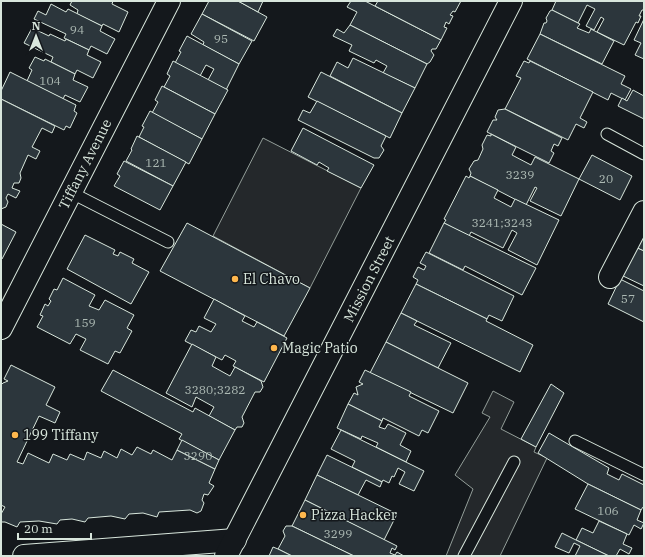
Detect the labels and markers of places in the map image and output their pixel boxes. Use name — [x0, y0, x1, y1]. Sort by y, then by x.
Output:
place label: El Chavo — [243, 270, 300, 288]
marker: El Chavo — [230, 274, 240, 284]
place label: Magic Patio — [282, 339, 358, 357]
marker: Magic Patio — [269, 343, 279, 353]
place label: 199 Tiffany — [23, 426, 99, 444]
marker: 199 Tiffany — [10, 430, 20, 440]
place label: Pizza Hacker — [311, 506, 398, 524]
marker: Pizza Hacker — [298, 510, 308, 520]

